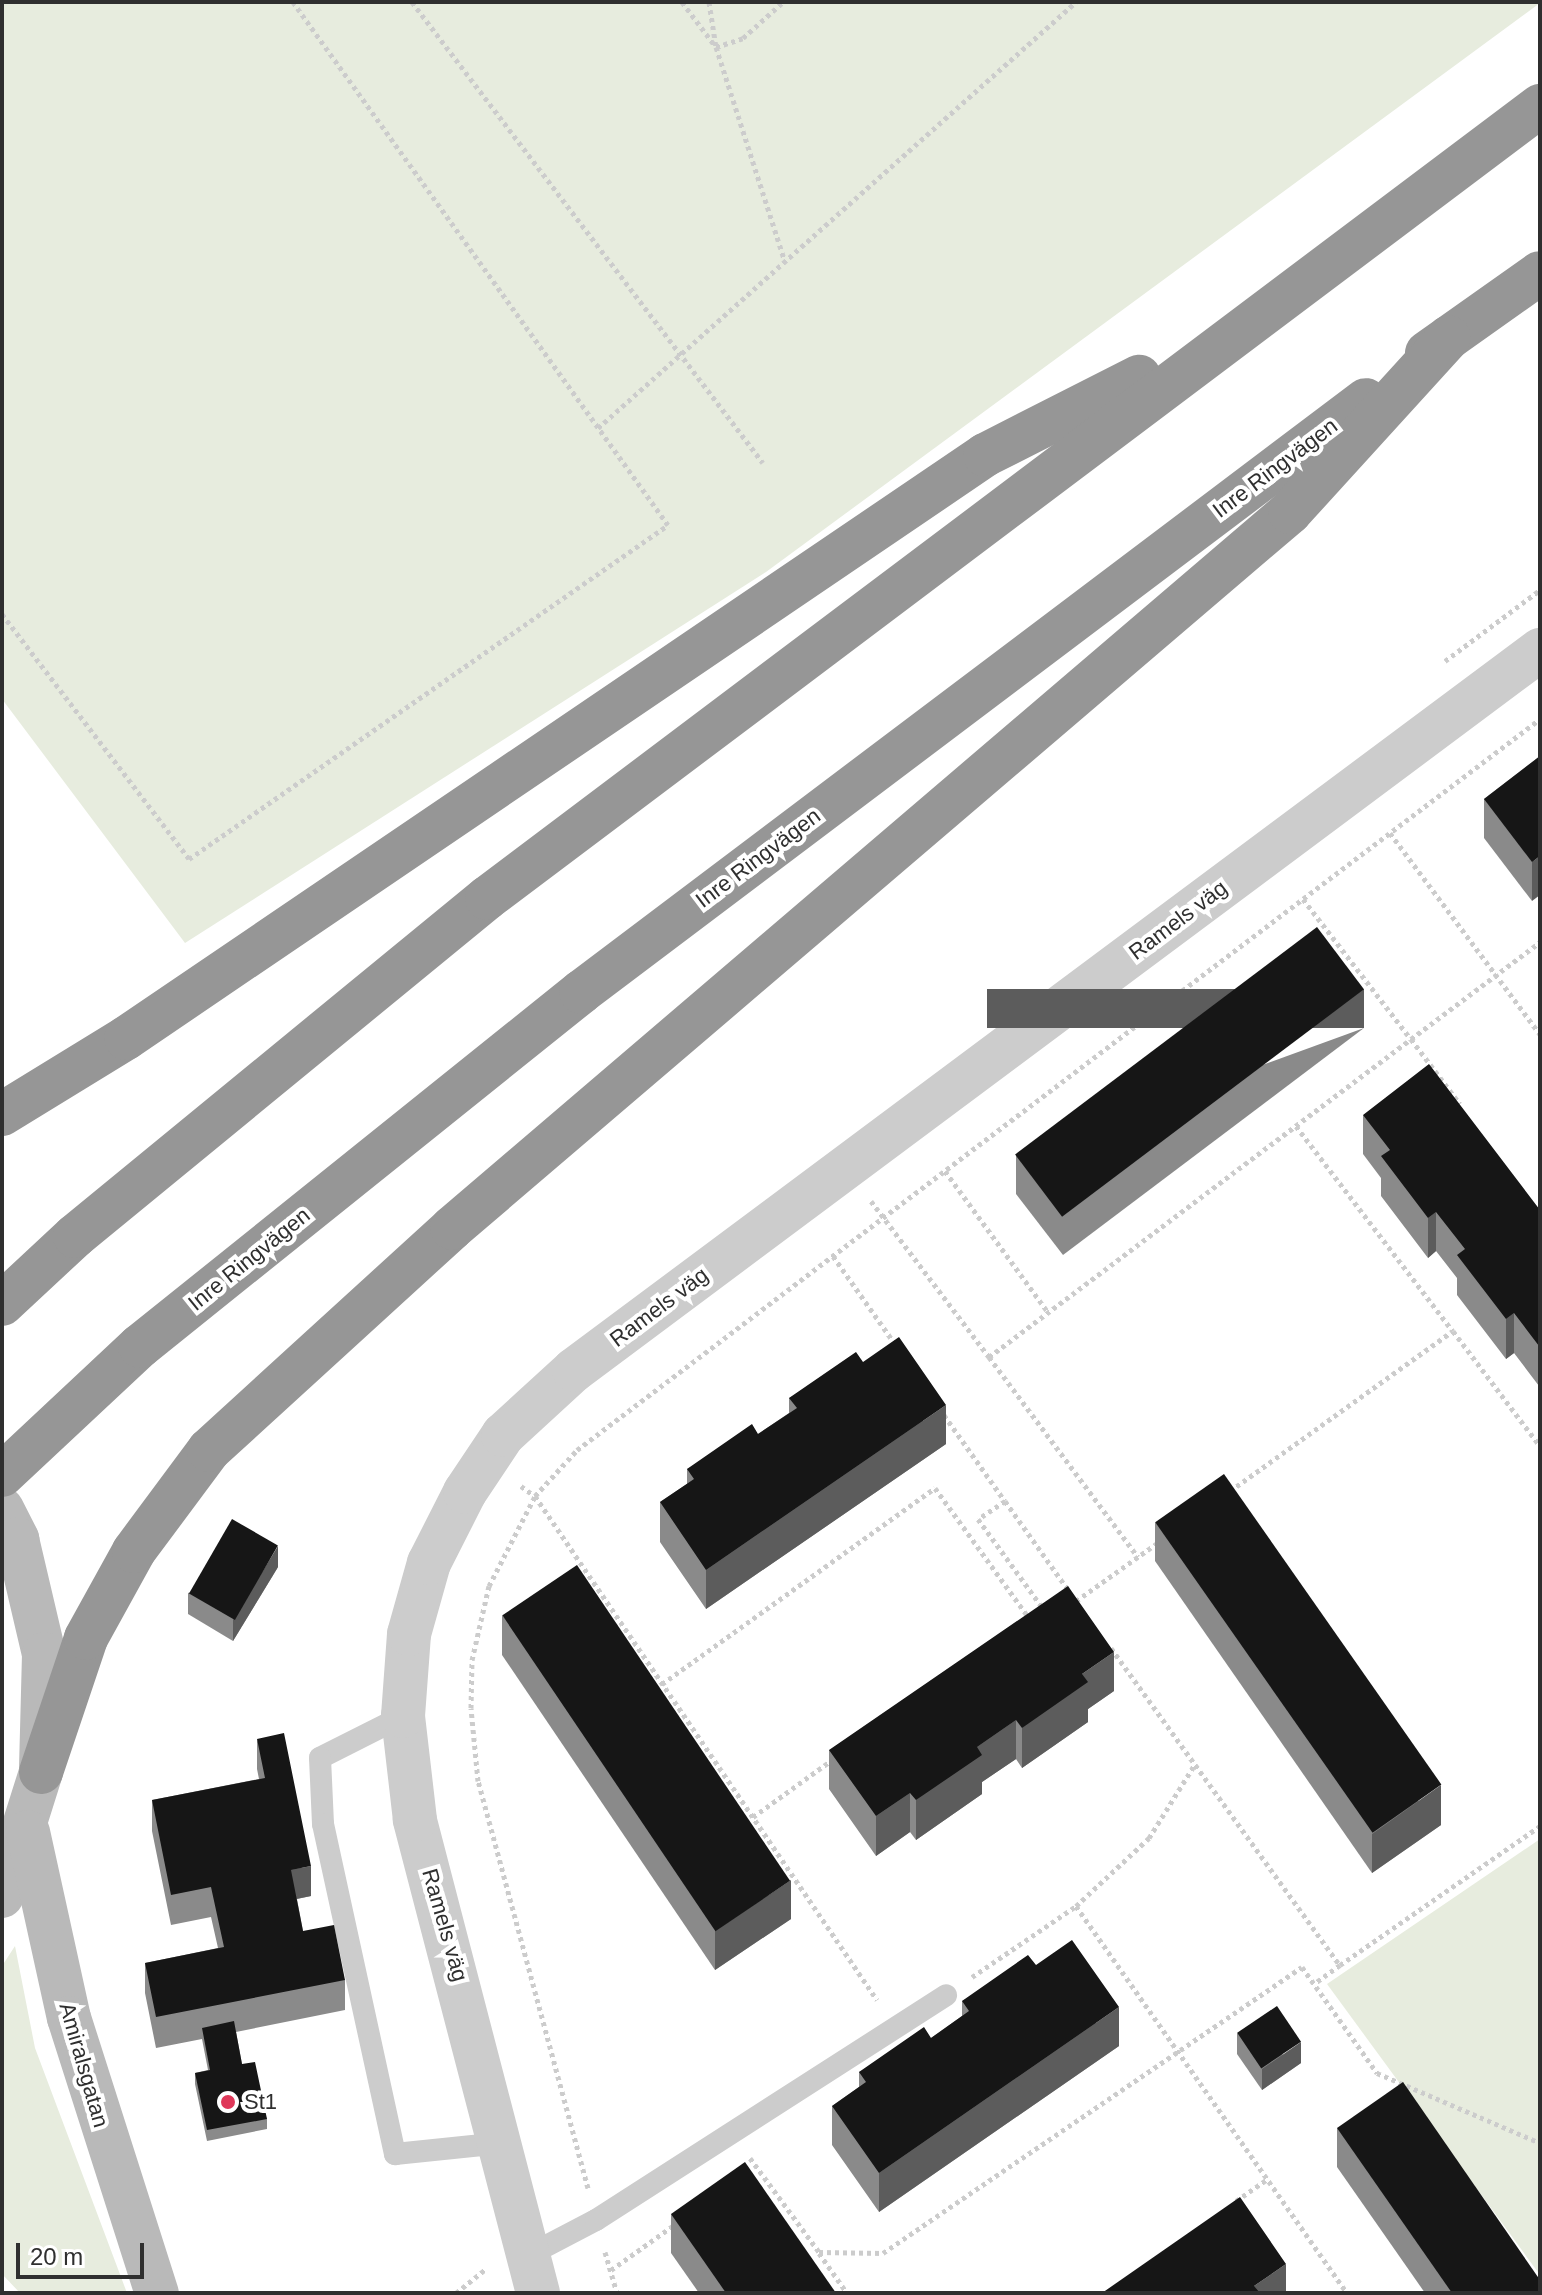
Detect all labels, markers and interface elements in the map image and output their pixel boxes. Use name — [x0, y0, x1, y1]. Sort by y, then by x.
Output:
street label: Inre Ringvägen — [1207, 413, 1343, 523]
street label: Inre Ringvägen — [690, 803, 826, 913]
street label: Ramels väg — [1124, 875, 1232, 965]
street label: Inre Ringvägen — [183, 1202, 315, 1316]
street label: Ramels väg — [605, 1262, 713, 1352]
street label: Ramels väg — [416, 1866, 474, 1984]
street label: Amiralsgatan — [54, 2000, 114, 2130]
place label: St1 — [244, 2089, 277, 2115]
marker: St1 — [219, 2093, 237, 2111]
scale bar — [20, 2227, 148, 2277]
text: 20 m — [30, 2243, 83, 2270]

